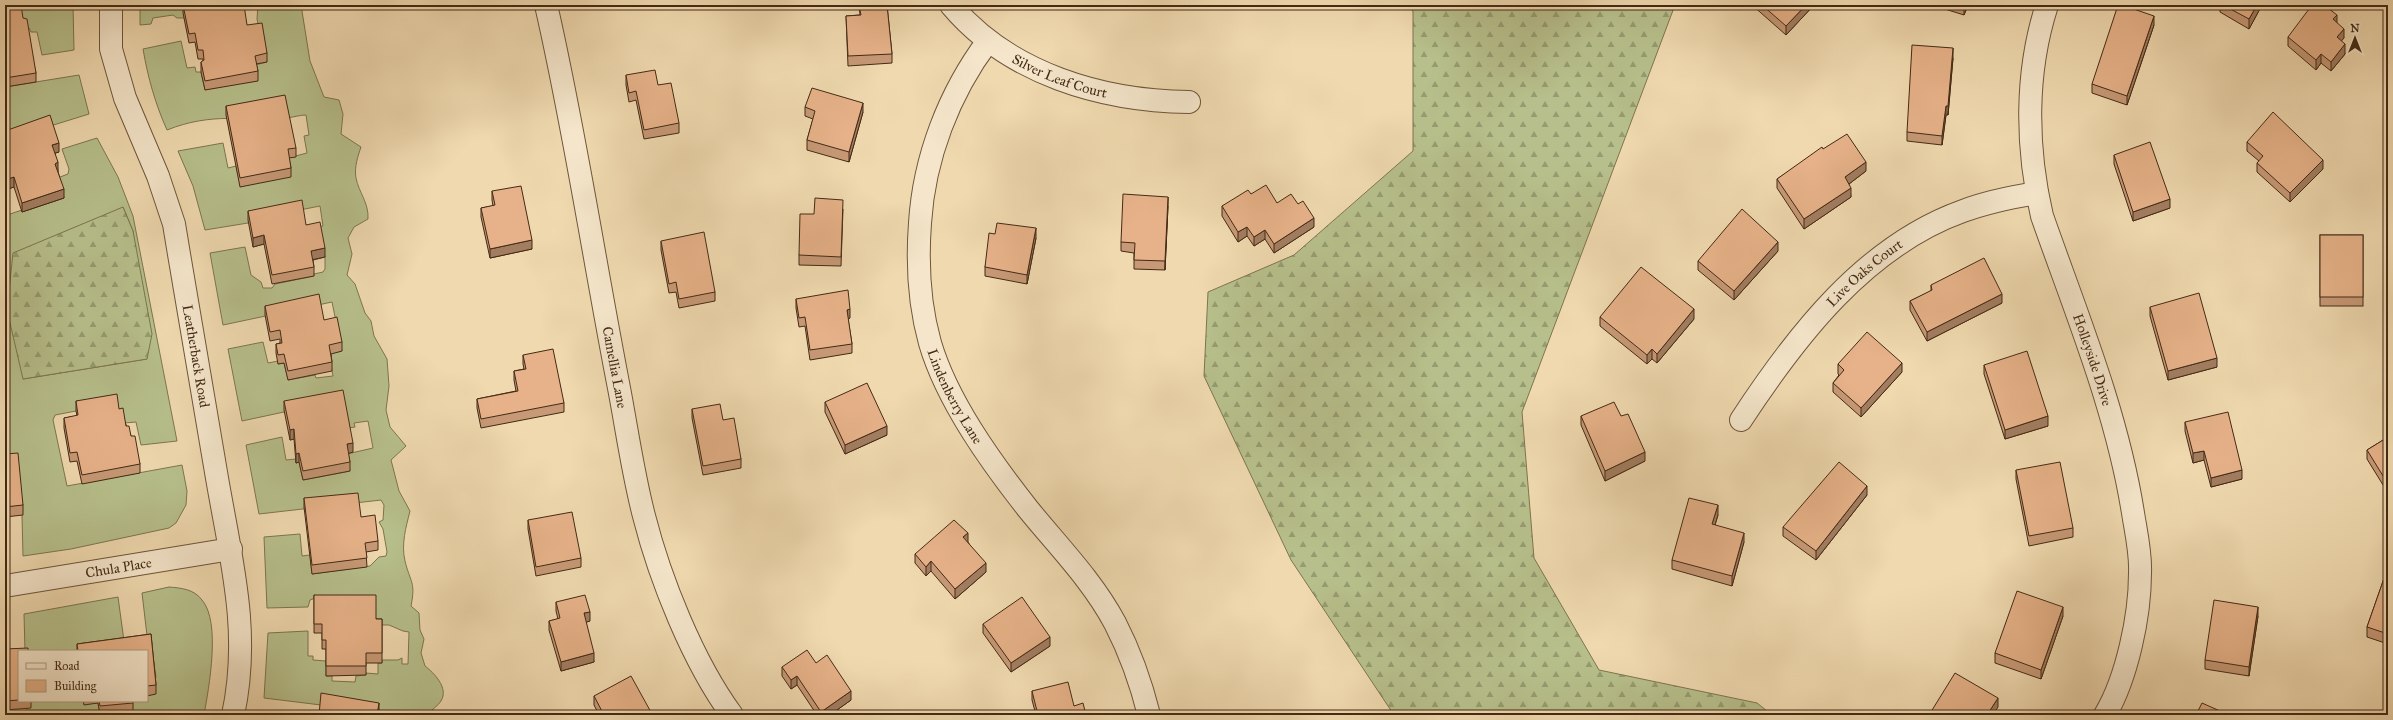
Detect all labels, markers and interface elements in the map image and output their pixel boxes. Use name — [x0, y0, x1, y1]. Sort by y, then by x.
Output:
north arrow — [2335, 18, 2375, 58]
text: N — [2350, 22, 2360, 35]
street label: Silver Leaf Court — [1009, 50, 1109, 101]
street label: Live Oaks Court — [1823, 235, 1906, 310]
street label: Leatherback Road — [179, 303, 213, 409]
street label: Holleyside Drive — [2069, 311, 2116, 408]
street label: Camellia Lane — [599, 325, 631, 410]
street label: Lindenberry Lane — [924, 347, 987, 447]
street label: Chula Place — [84, 554, 153, 581]
legend — [18, 650, 148, 702]
text: Road — [54, 659, 80, 673]
text: Building — [54, 679, 97, 694]

